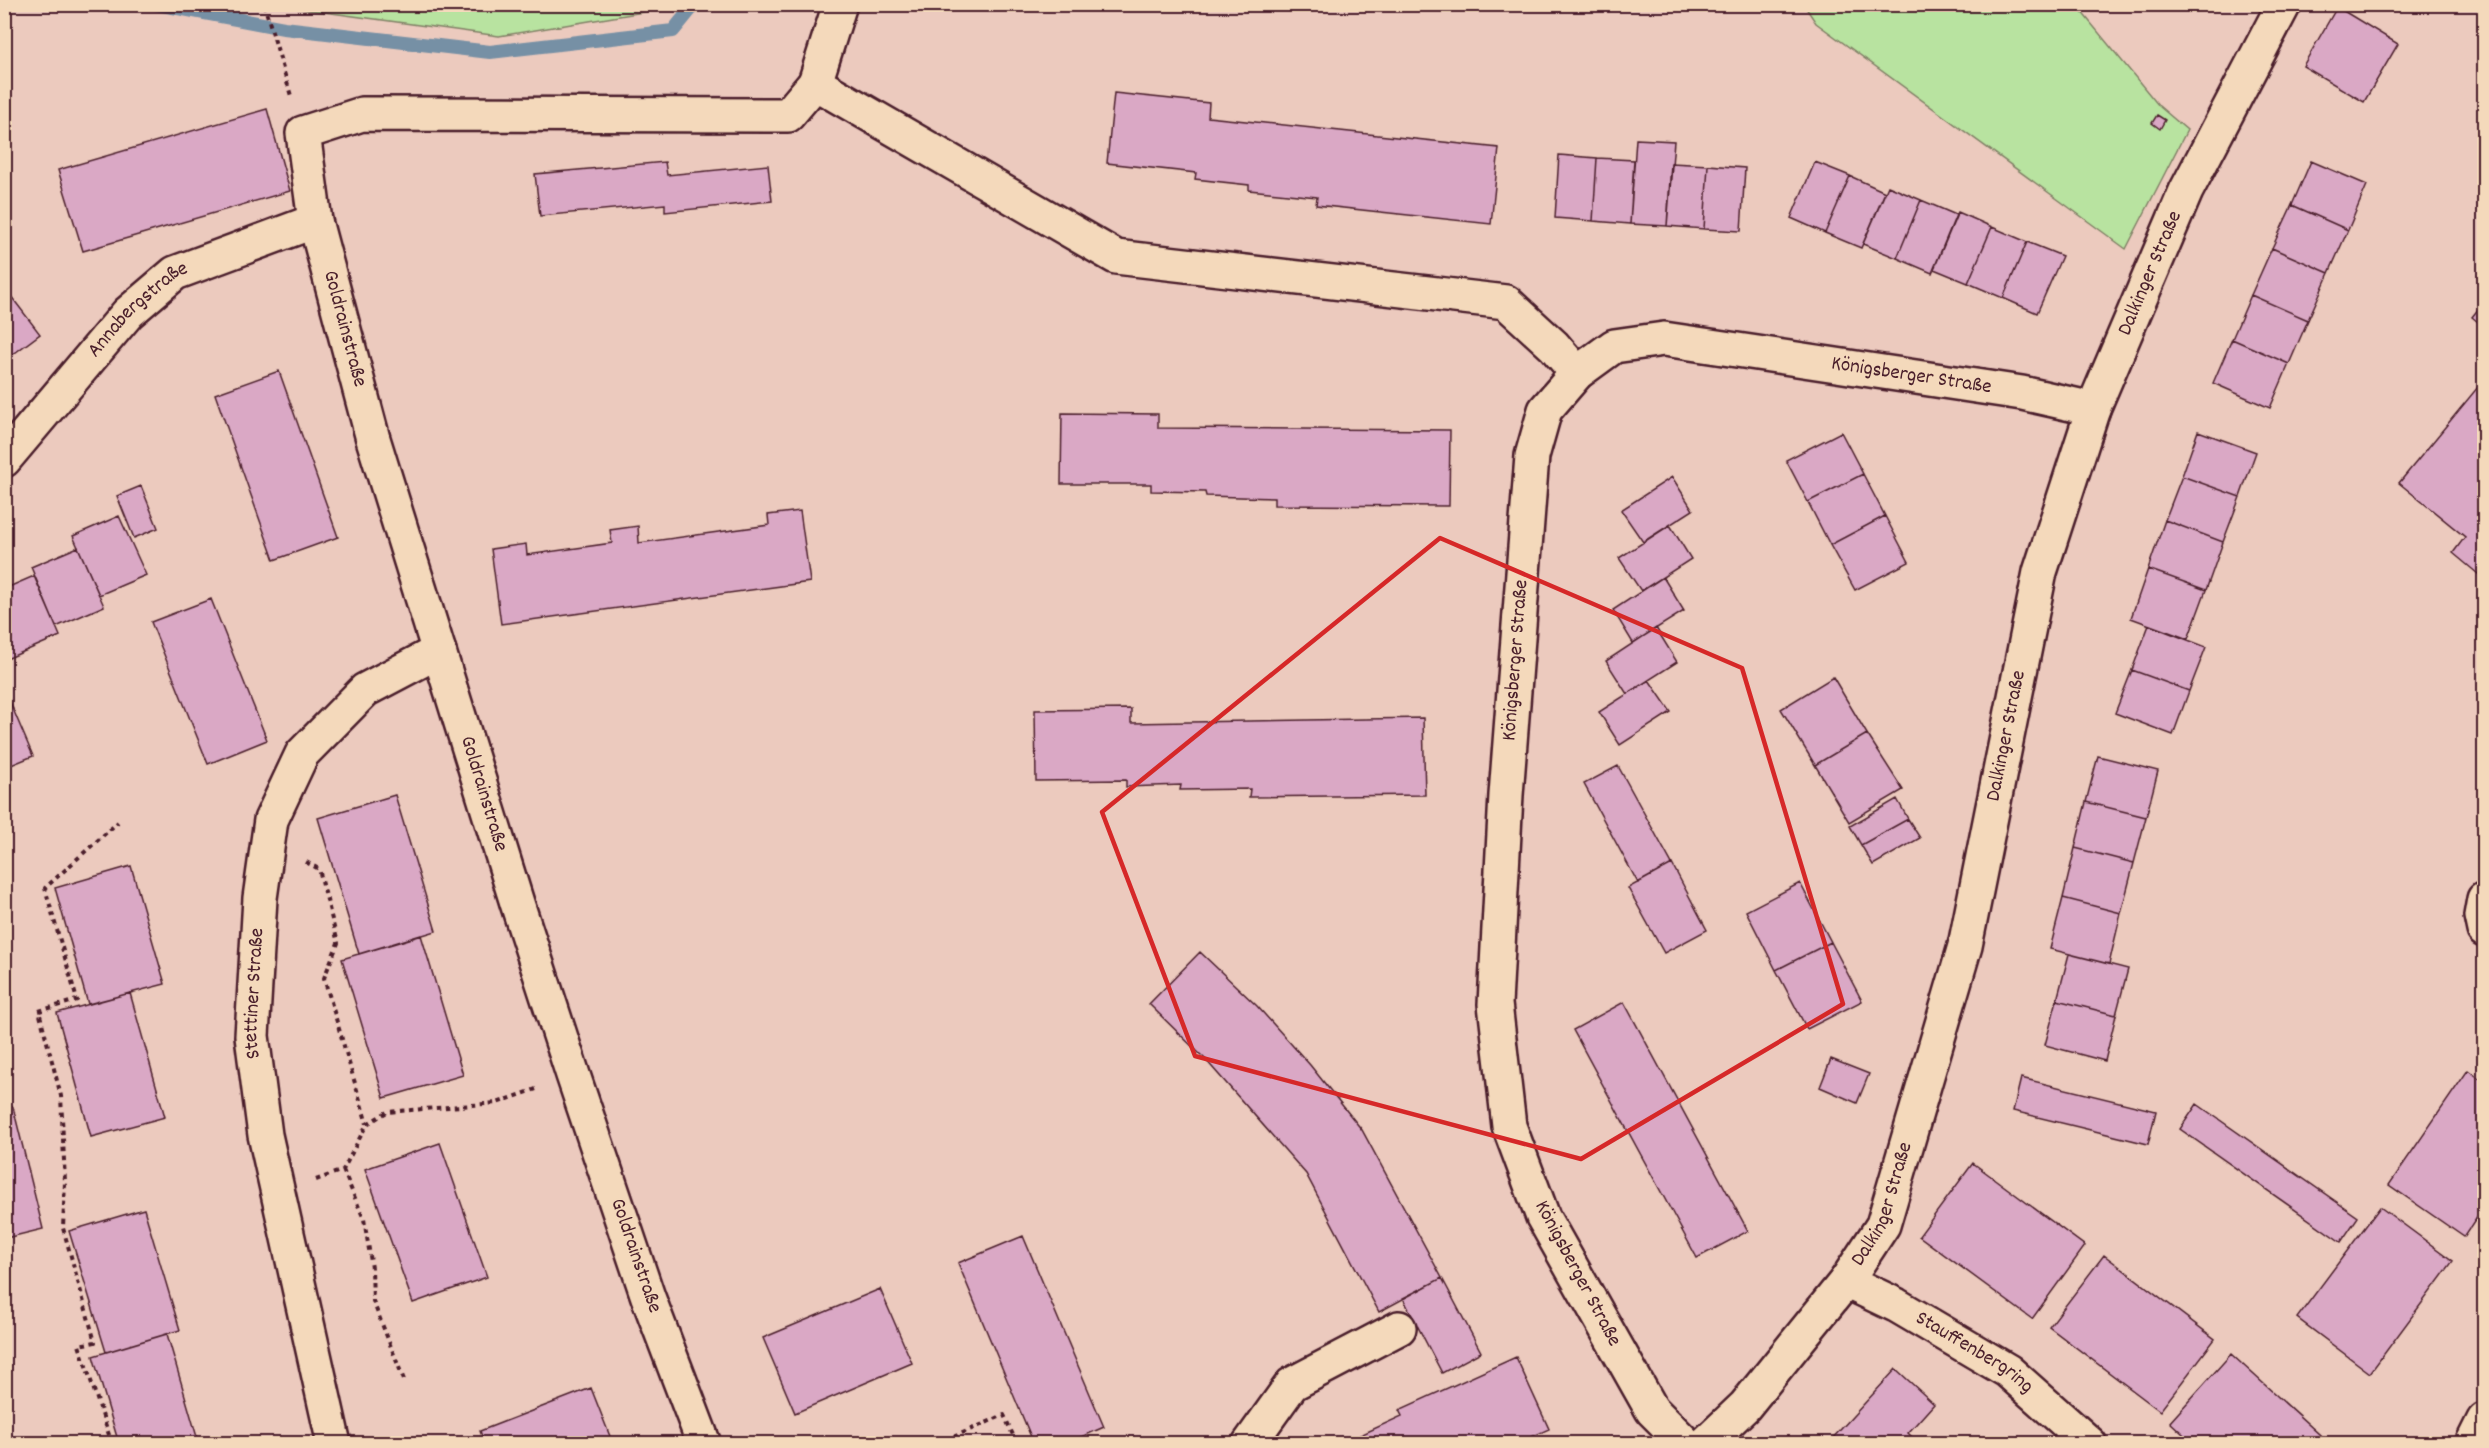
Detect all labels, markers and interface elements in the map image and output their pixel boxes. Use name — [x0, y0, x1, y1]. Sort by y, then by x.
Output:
street label: Dalkinger Straße — [2111, 206, 2191, 340]
street label: Annabergstraße — [81, 254, 192, 365]
street label: Goldrainstraße — [314, 267, 374, 391]
street label: Königsberger Straße — [1829, 349, 1993, 403]
street label: Königsberger Straße — [1495, 579, 1537, 742]
street label: Dalkinger Straße — [1979, 668, 2035, 804]
street label: Goldrainstraße — [451, 733, 515, 855]
street label: Stettiner Straße — [237, 927, 273, 1061]
street label: Dalkinger Straße — [1844, 1139, 1921, 1273]
street label: Goldrainstraße — [601, 1195, 669, 1317]
street label: Königsberger Straße — [1526, 1196, 1628, 1352]
street label: Stauffenbergring — [1909, 1304, 2040, 1402]

